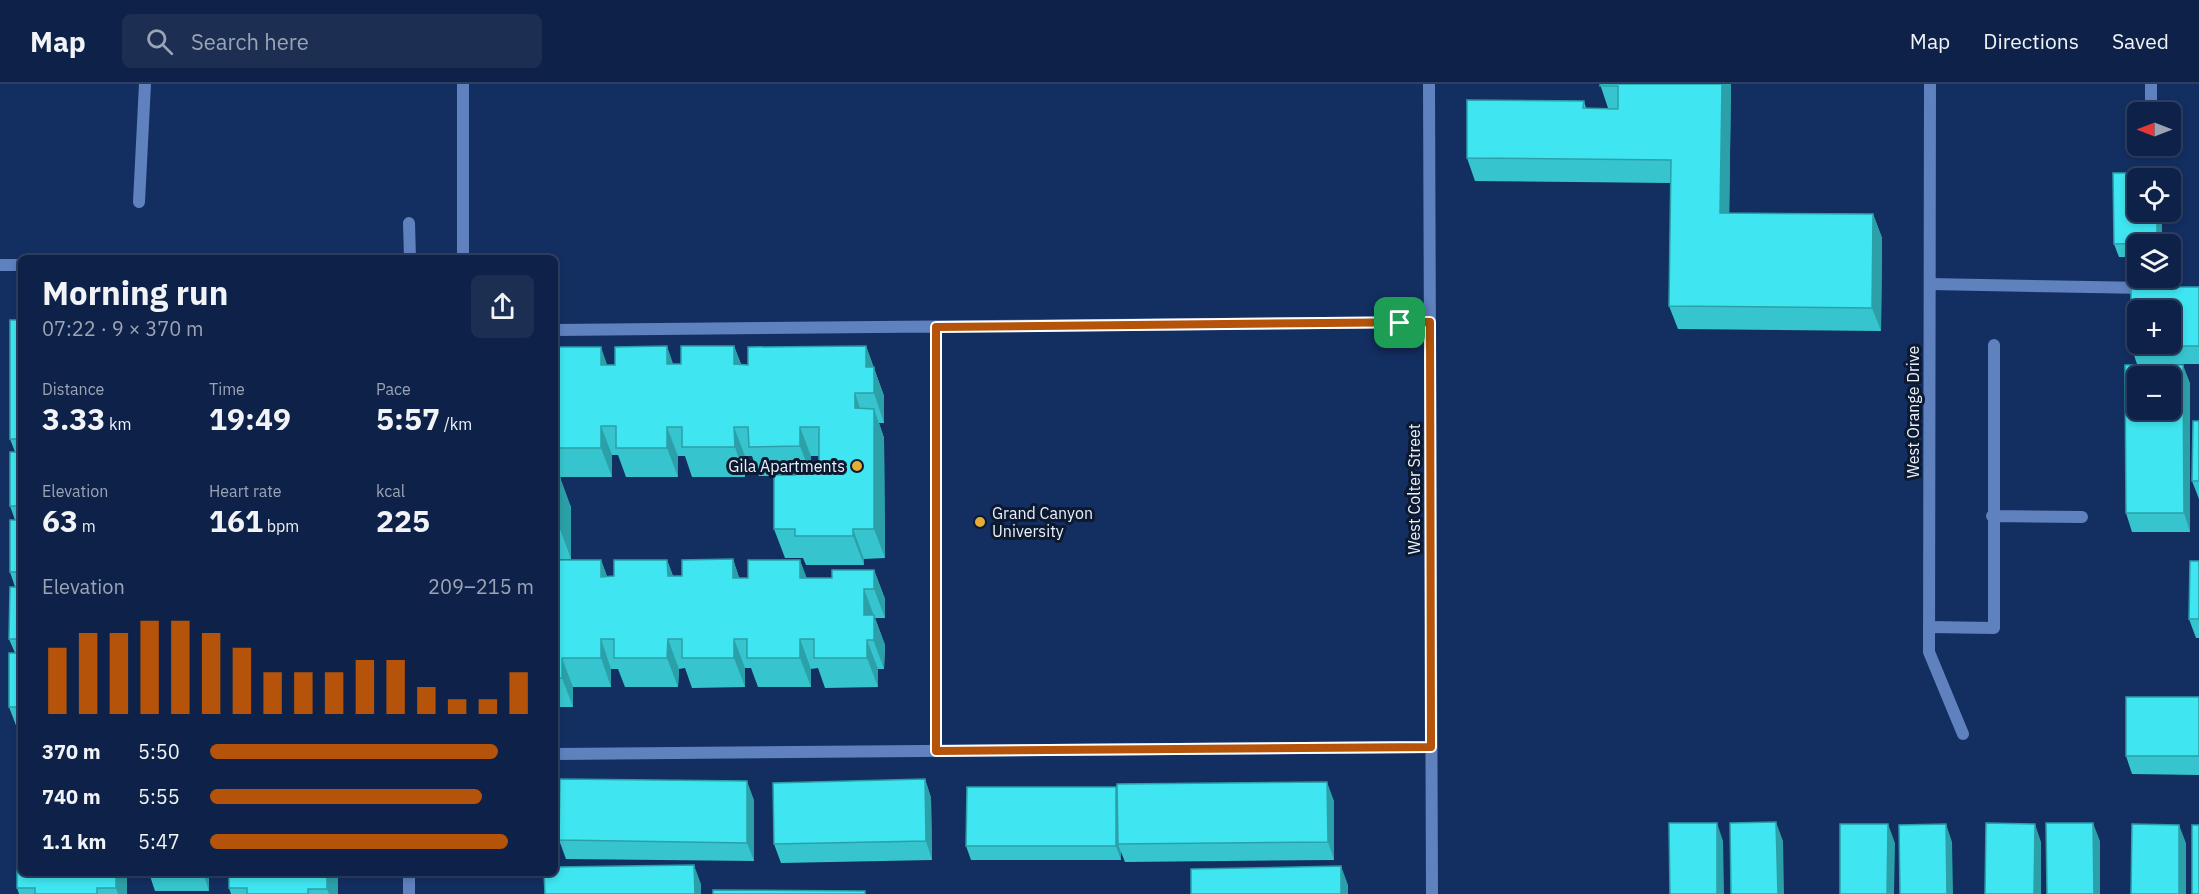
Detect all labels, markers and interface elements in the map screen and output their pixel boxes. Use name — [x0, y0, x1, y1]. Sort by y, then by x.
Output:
search box — [122, 14, 542, 68]
text: Map — [30, 23, 86, 60]
icon: search — [143, 25, 176, 58]
text: Search here — [191, 27, 309, 56]
text: Map — [1910, 27, 1950, 55]
text: Directions — [1983, 27, 2079, 55]
text: Saved — [2112, 27, 2169, 55]
north arrow — [2127, 102, 2181, 156]
map controls — [2127, 102, 2181, 420]
button: locate — [2127, 168, 2181, 222]
button: layers — [2127, 234, 2181, 288]
text: Morning run — [42, 271, 228, 314]
button: share — [471, 275, 534, 338]
pin — [1374, 297, 1425, 348]
button: + — [2127, 300, 2181, 354]
icon: arrive — [1383, 306, 1416, 339]
text: 07:22 · 9 × 370 m — [42, 315, 203, 342]
street label: West Orange Drive — [1903, 345, 1923, 478]
button: − — [2127, 366, 2181, 420]
text: Distance — [42, 379, 104, 399]
text: Time — [209, 379, 245, 399]
text: Pace — [376, 379, 411, 399]
text: 3.33 — [42, 399, 105, 438]
text: 19:49 — [209, 399, 291, 438]
text: 5:57 — [376, 399, 440, 438]
text: km — [105, 414, 132, 434]
text: /km — [440, 414, 472, 434]
street label: West Colter Street — [1404, 424, 1424, 554]
place label: Gila Apartments — [728, 456, 845, 476]
marker: Gila Apartments — [850, 459, 864, 473]
text: Elevation — [42, 481, 108, 501]
text: Heart rate — [209, 481, 282, 501]
text: kcal — [376, 481, 405, 501]
text: 63 — [42, 501, 78, 540]
text: 161 — [209, 501, 263, 540]
text: 225 — [376, 501, 430, 540]
place label: Grand Canyon University — [992, 503, 1093, 541]
marker: Grand Canyon University — [973, 515, 987, 529]
text: m — [78, 516, 96, 536]
text: bpm — [263, 516, 299, 536]
text: Elevation — [42, 573, 125, 600]
text: 209–215 m — [428, 573, 534, 600]
text: 370 m — [42, 738, 101, 765]
text: 5:50 — [138, 738, 180, 765]
text: 740 m — [42, 783, 101, 810]
text: 5:55 — [138, 783, 180, 810]
text: 1.1 km — [42, 828, 106, 855]
text: 5:47 — [138, 828, 180, 855]

